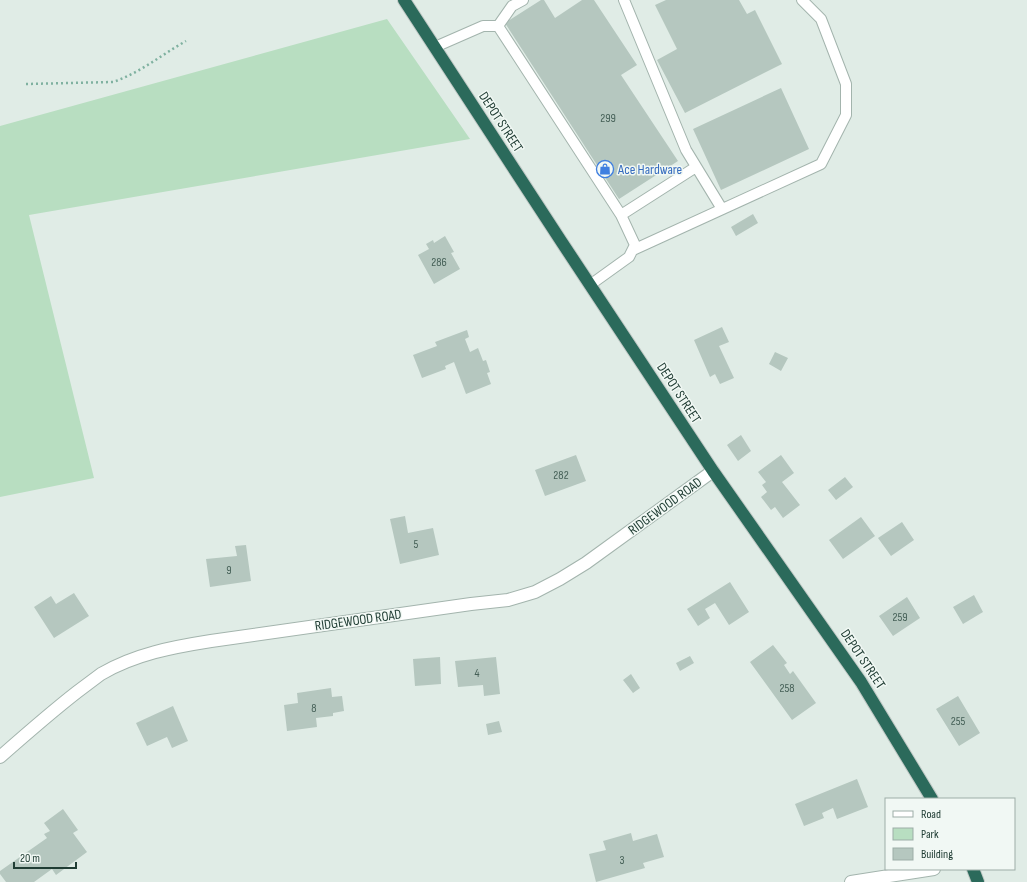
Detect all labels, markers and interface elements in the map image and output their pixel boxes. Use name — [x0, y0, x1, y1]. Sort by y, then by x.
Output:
street label: DEPOT STREET — [475, 89, 527, 156]
house number: 299 — [600, 111, 616, 126]
shop icon: Ace Hardware — [595, 159, 615, 179]
place label: Ace Hardware — [617, 161, 682, 178]
house number: 286 — [431, 255, 447, 270]
street label: DEPOT STREET — [653, 360, 705, 427]
house number: 282 — [553, 468, 569, 483]
street label: RIDGEWOOD ROAD — [625, 473, 705, 538]
house number: 5 — [414, 537, 419, 552]
house number: 9 — [226, 563, 232, 578]
street label: RIDGEWOOD ROAD — [314, 606, 402, 634]
house number: 259 — [892, 610, 908, 625]
street label: DEPOT STREET — [837, 626, 889, 692]
house number: 4 — [474, 666, 480, 681]
house number: 258 — [779, 681, 795, 696]
house number: 8 — [311, 701, 317, 716]
house number: 255 — [951, 714, 965, 729]
legend — [885, 798, 1015, 870]
text: Road — [921, 807, 941, 822]
text: Park — [921, 827, 939, 842]
scale bar — [14, 844, 76, 870]
text: Building — [921, 847, 953, 862]
text: 20 m — [20, 851, 40, 866]
house number: 3 — [619, 853, 625, 868]

